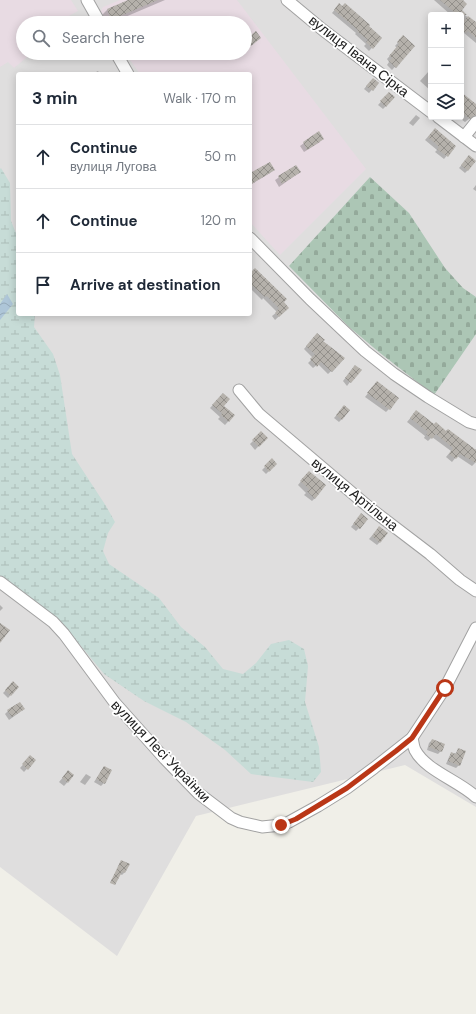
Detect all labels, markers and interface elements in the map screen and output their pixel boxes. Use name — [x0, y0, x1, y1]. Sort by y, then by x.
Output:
street label: вулиця Івана Сірка — [305, 11, 413, 101]
map controls — [428, 12, 464, 120]
button: + — [428, 12, 464, 48]
search box — [16, 16, 252, 60]
icon: search — [30, 27, 52, 49]
text: Search here — [62, 28, 145, 48]
button: − — [428, 48, 464, 84]
button: layers — [428, 84, 464, 120]
text: 3 min — [32, 87, 77, 109]
text: Walk · 170 m — [163, 90, 236, 107]
text: Continue — [70, 138, 138, 158]
icon: ahead — [32, 146, 54, 168]
text: 50 m — [204, 148, 236, 165]
text: вулиця Лугова — [70, 158, 156, 175]
icon: ahead — [32, 210, 54, 232]
text: Continue — [70, 211, 138, 231]
text: 120 m — [201, 212, 236, 229]
icon: arrive — [32, 274, 54, 296]
text: Arrive at destination — [70, 275, 221, 295]
street label: вулиця Артільна — [308, 454, 402, 535]
route start — [436, 679, 454, 697]
street label: вулиця Лесі Українки — [107, 696, 215, 806]
route end — [272, 816, 290, 834]

